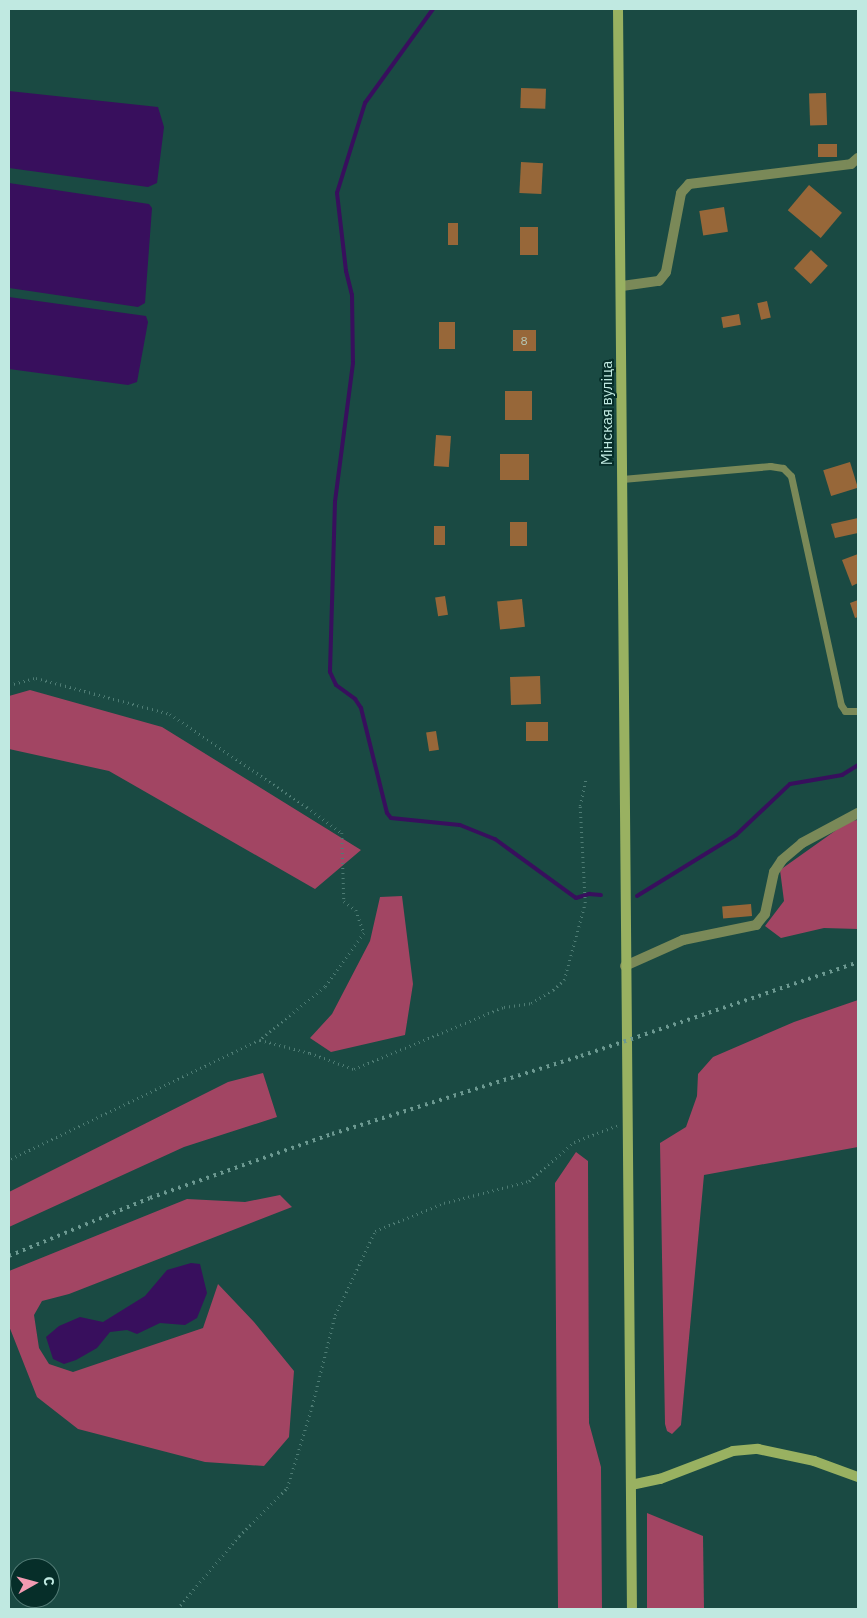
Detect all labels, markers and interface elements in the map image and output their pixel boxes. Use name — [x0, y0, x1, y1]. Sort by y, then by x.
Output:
house number: 8 — [520, 334, 528, 348]
street label: Мінская вуліца — [598, 361, 616, 465]
north arrow — [10, 1558, 60, 1608]
text: С — [39, 1576, 58, 1587]

